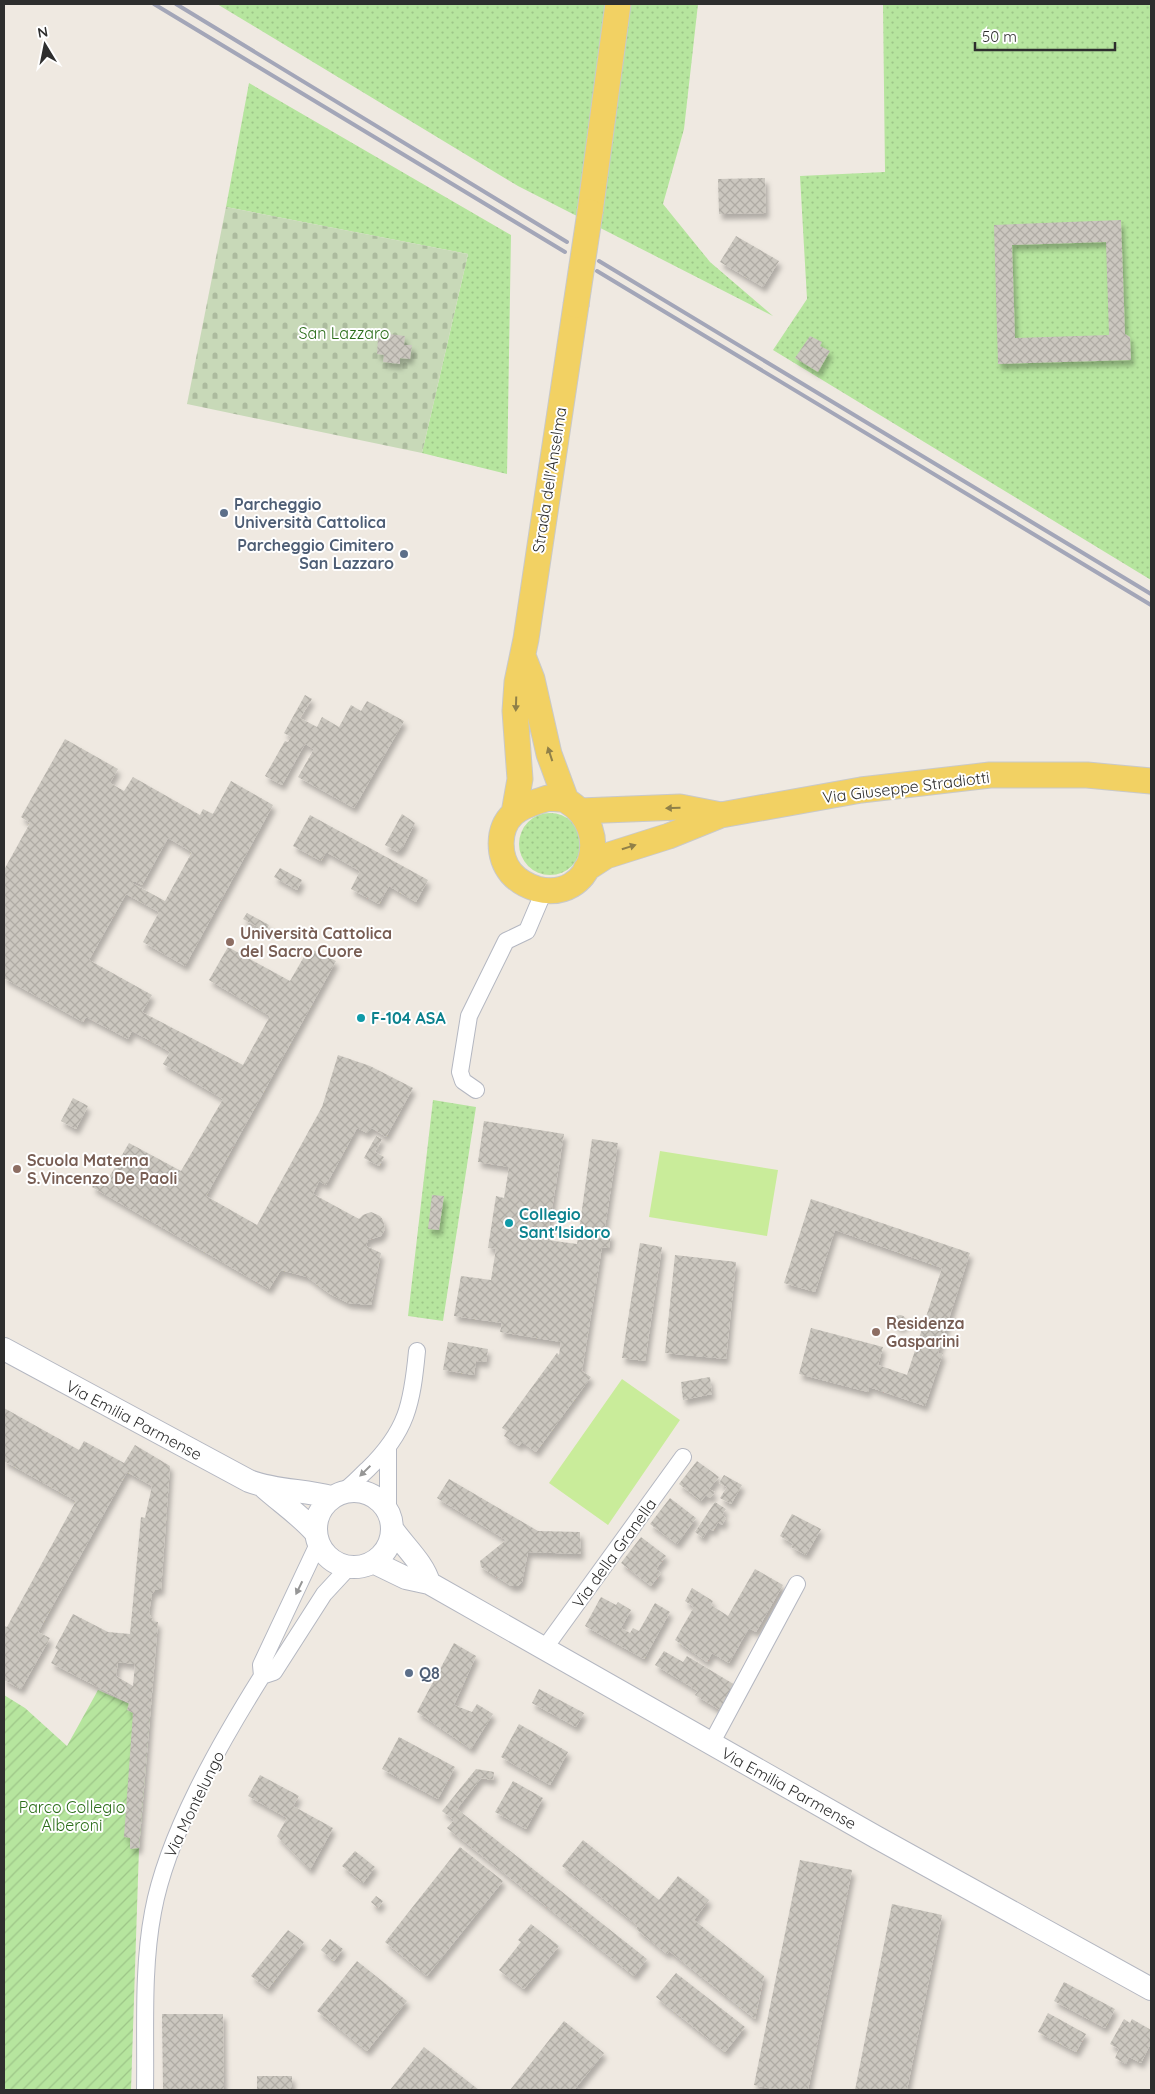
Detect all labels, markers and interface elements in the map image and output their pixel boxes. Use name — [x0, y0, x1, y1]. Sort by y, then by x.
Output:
north arrow — [20, 20, 70, 70]
scale bar — [975, 20, 1115, 52]
text: N — [36, 22, 49, 42]
text: 50 m — [982, 27, 1017, 46]
park label: San Lazzaro — [298, 323, 390, 343]
street label: Strada dell'Anselma — [528, 406, 570, 554]
place label: Parcheggio Università Cattolica — [234, 494, 386, 532]
marker: Parcheggio Università Cattolica — [218, 507, 230, 519]
place label: Parcheggio Cimitero San Lazzaro — [237, 535, 394, 573]
marker: Parcheggio Cimitero San Lazzaro — [398, 548, 410, 560]
one-way arrow — [511, 696, 519, 712]
one-way arrow — [545, 746, 553, 761]
street label: Via Giuseppe Stradiotti — [821, 767, 991, 807]
one-way arrow — [665, 804, 681, 812]
one-way arrow — [622, 843, 637, 851]
place label: Università Cattolica del Sacro Cuore — [240, 923, 392, 961]
marker: Università Cattolica del Sacro Cuore — [224, 936, 236, 948]
place label: F-104 ASA — [371, 1008, 446, 1028]
marker: F-104 ASA — [355, 1012, 367, 1024]
place label: Scuola Materna S.Vincenzo De Paoli — [27, 1150, 177, 1188]
marker: Scuola Materna S.Vincenzo De Paoli — [11, 1163, 23, 1175]
place label: Collegio Sant'Isidoro — [519, 1204, 611, 1242]
marker: Collegio Sant'Isidoro — [503, 1217, 515, 1229]
place label: Residenza Gasparini — [886, 1313, 965, 1351]
marker: Residenza Gasparini — [870, 1326, 882, 1338]
street label: Via Emilia Parmense — [63, 1376, 205, 1464]
one-way arrow — [360, 1465, 372, 1477]
street label: Via della Granella — [568, 1494, 660, 1612]
one-way arrow — [295, 1581, 303, 1595]
place label: Q8 — [419, 1663, 440, 1683]
marker: Q8 — [403, 1667, 415, 1679]
street label: Via Emilia Parmense — [718, 1743, 860, 1833]
street label: Via Montelungo — [160, 1748, 228, 1860]
park label: Parco Collegio Alberoni — [19, 1797, 125, 1835]

